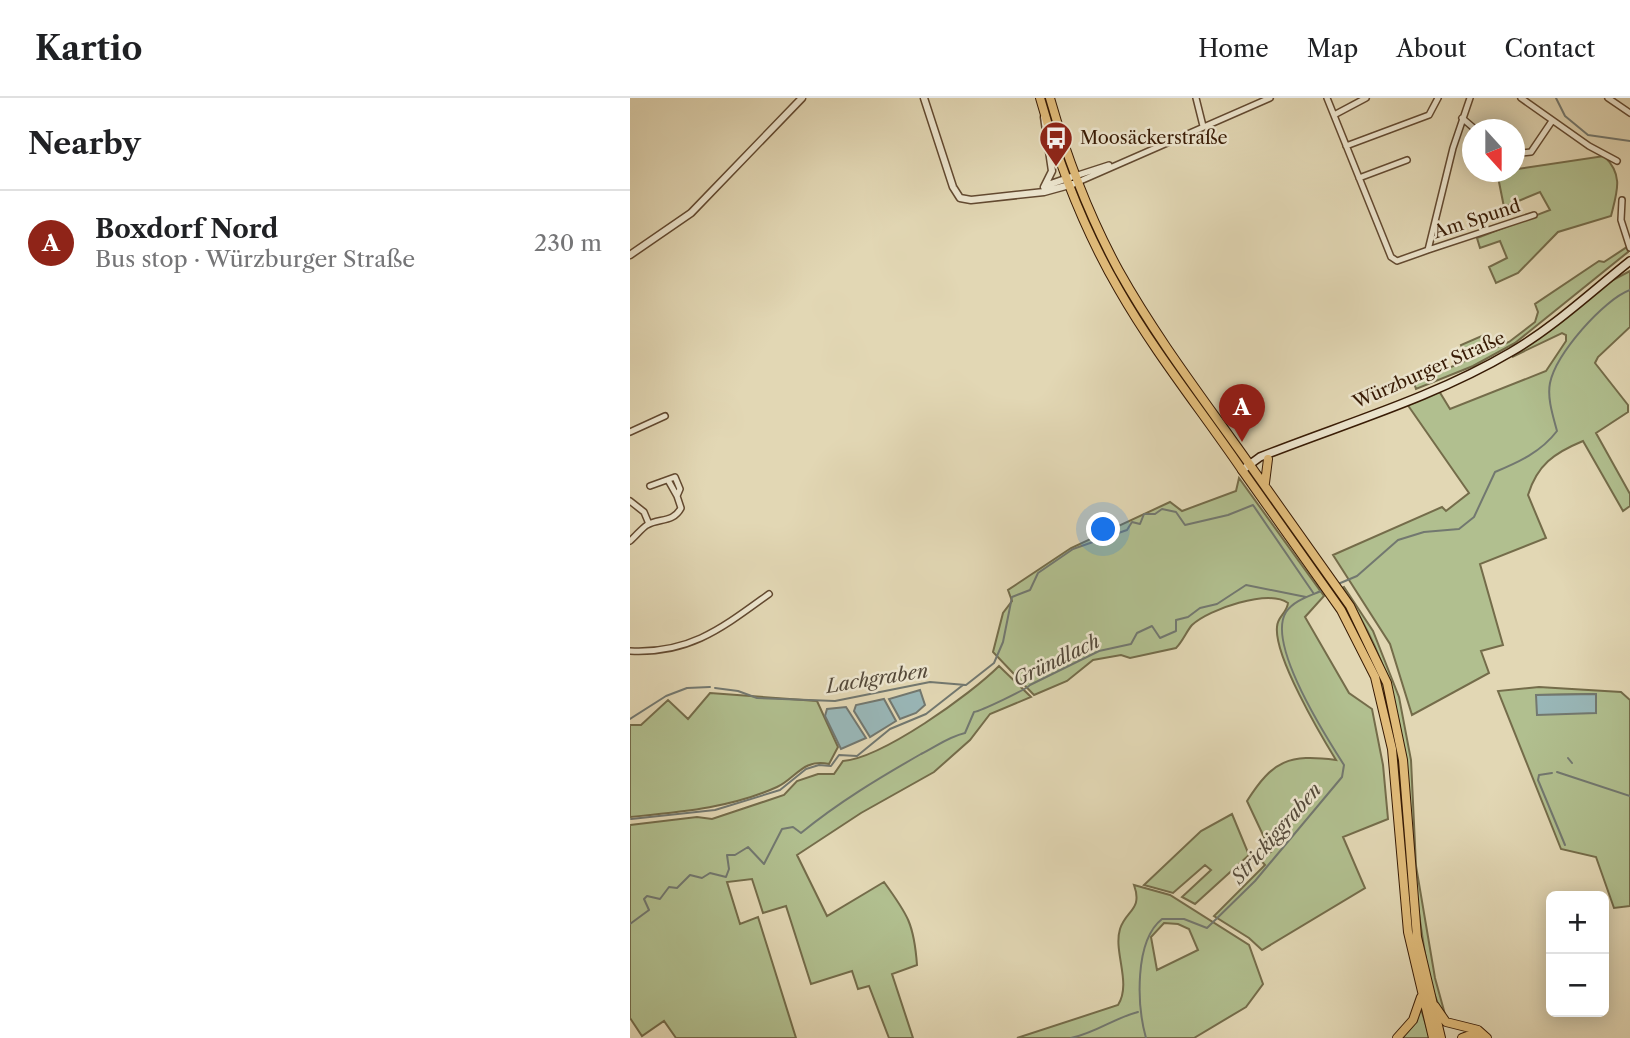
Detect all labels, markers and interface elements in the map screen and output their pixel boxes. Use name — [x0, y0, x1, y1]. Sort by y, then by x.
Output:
text: Kartio — [35, 28, 143, 69]
text: Home — [1198, 34, 1269, 63]
text: Map — [1307, 34, 1358, 63]
text: About — [1396, 34, 1467, 63]
text: Contact — [1505, 34, 1595, 63]
bus stop icon: Moosäckerstraße — [1037, 119, 1075, 168]
north arrow — [1462, 119, 1525, 182]
text: Nearby — [28, 125, 141, 162]
place label: Moosäckerstraße — [1080, 127, 1228, 149]
street label: Am Spund — [1430, 195, 1523, 244]
text: Boxdorf Nord — [95, 213, 278, 245]
text: A — [42, 229, 60, 257]
text: 230 m — [534, 229, 602, 257]
text: Bus stop · Würzburger Straße — [95, 245, 415, 273]
street label: Würzburger Straße — [1349, 327, 1508, 414]
pin: A — [1219, 384, 1265, 442]
your location — [1086, 512, 1120, 546]
water label: Gründlach — [1009, 629, 1104, 691]
water label: Lachgraben — [822, 659, 930, 698]
water label: Strickiggraben — [1226, 778, 1326, 889]
map controls — [1546, 891, 1609, 1017]
button: + — [1546, 891, 1609, 954]
button: − — [1546, 954, 1609, 1017]

